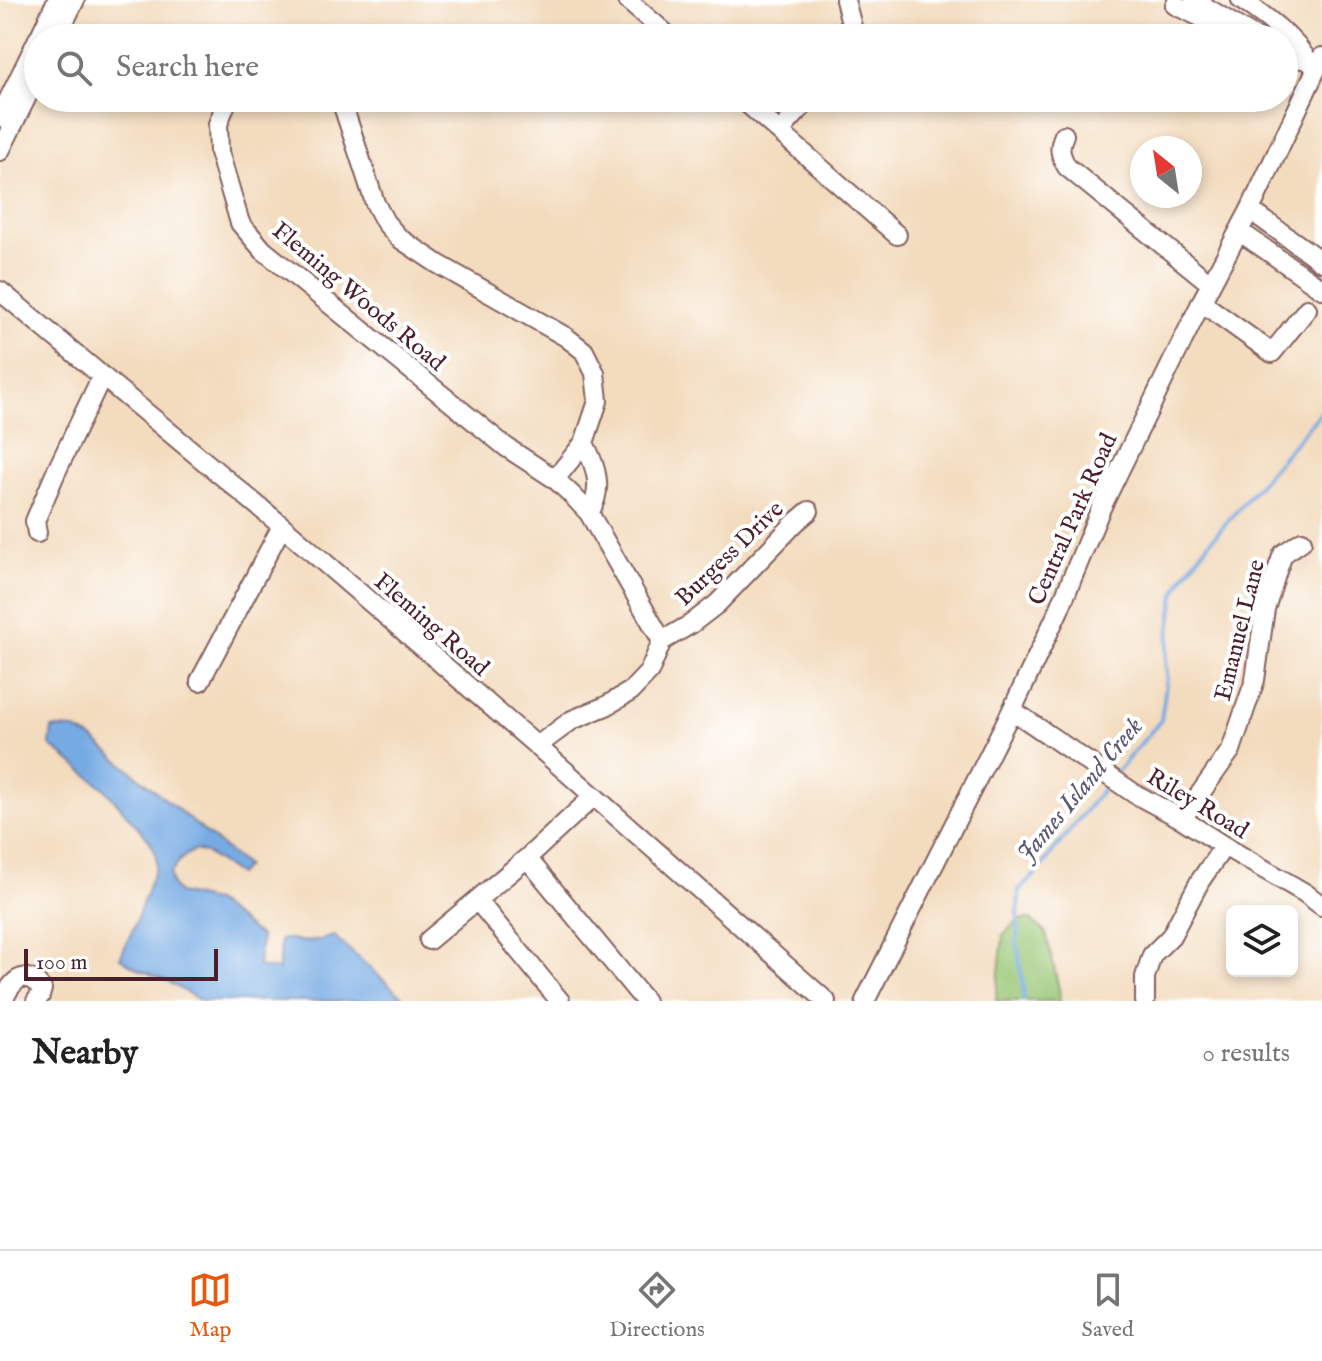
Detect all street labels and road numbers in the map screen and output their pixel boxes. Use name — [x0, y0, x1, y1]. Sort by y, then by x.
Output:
street label: Fleming Woods Road — [265, 216, 451, 379]
street label: Central Park Road — [1022, 428, 1125, 611]
street label: Burgess Drive — [669, 495, 791, 614]
street label: Emanuel Lane — [1208, 556, 1273, 704]
street label: Fleming Road — [367, 567, 495, 684]
street label: Riley Road — [1141, 762, 1254, 847]

